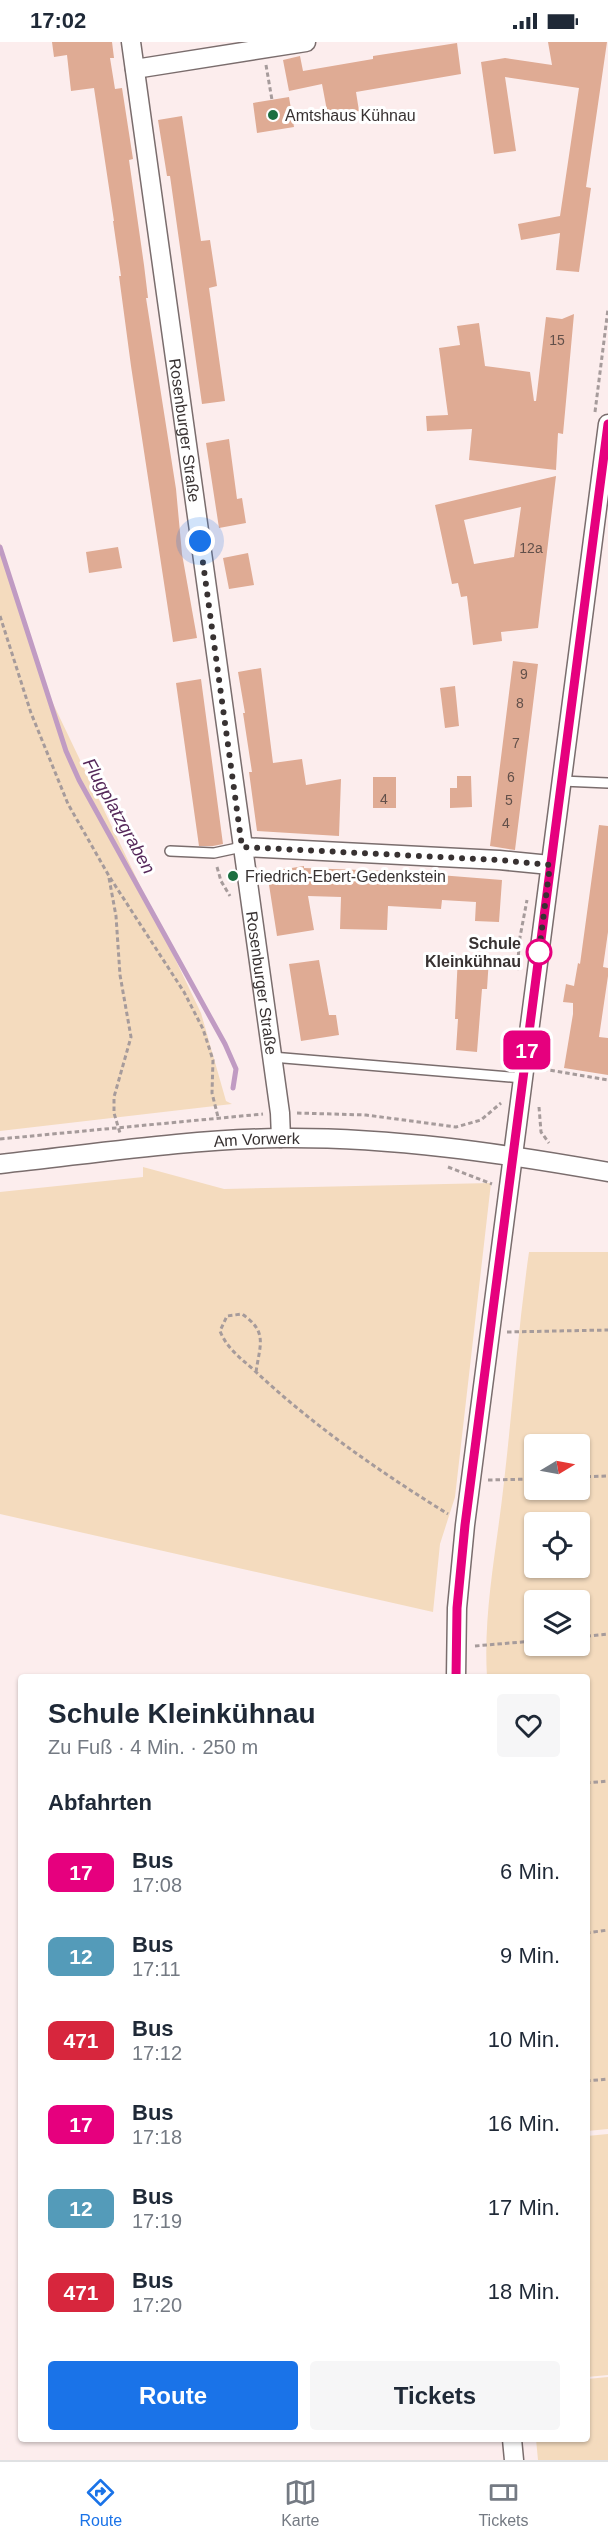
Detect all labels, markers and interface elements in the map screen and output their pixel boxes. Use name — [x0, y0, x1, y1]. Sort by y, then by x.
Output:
text: 17:02 — [30, 8, 86, 33]
place label: Amtshaus Kühnau — [285, 107, 416, 124]
marker: Amtshaus Kühnau — [266, 108, 280, 122]
house number: 15 — [549, 332, 565, 348]
street label: Rosenburger Straße — [167, 357, 203, 503]
your location — [185, 526, 215, 556]
house number: 12a — [519, 540, 543, 556]
house number: 9 — [520, 666, 528, 682]
house number: 8 — [516, 695, 524, 711]
house number: 7 — [512, 735, 520, 751]
water label: Flugplatzgraben — [79, 755, 159, 877]
house number: 6 — [507, 769, 515, 785]
house number: 4 — [380, 791, 388, 807]
house number: 5 — [505, 792, 513, 808]
house number: 4 — [502, 815, 510, 831]
place label: Friedrich-Ebert-Gedenkstein — [245, 868, 446, 885]
marker: Friedrich-Ebert-Gedenkstein — [226, 869, 240, 883]
street label: Rosenburger Straße — [243, 910, 280, 1056]
place label: Schule Kleinkühnau — [425, 935, 521, 970]
marker: Schule Kleinkühnau — [526, 939, 552, 965]
line badge: 17 — [500, 1030, 554, 1070]
text: 17 — [515, 1039, 539, 1062]
street label: Am Vorwerk — [213, 1129, 301, 1149]
north arrow — [524, 1434, 590, 1500]
map controls — [524, 1434, 590, 1656]
button: locate — [524, 1512, 590, 1578]
button: layers — [524, 1590, 590, 1656]
button: heart — [497, 1694, 560, 1757]
text: Schule Kleinkühnau — [48, 1698, 316, 1729]
text: Zu Fuß · 4 Min. · 250 m — [48, 1736, 258, 1758]
text: Abfahrten — [48, 1790, 152, 1815]
text: Bus — [132, 1848, 174, 1873]
text: 6 Min. — [500, 1859, 560, 1884]
text: 17 — [69, 1861, 93, 1884]
text: 17:08 — [132, 1874, 182, 1896]
text: Bus — [132, 1932, 174, 1957]
text: 9 Min. — [500, 1943, 560, 1968]
text: 12 — [69, 1945, 93, 1968]
text: 17:11 — [132, 1958, 181, 1980]
text: Bus — [132, 2016, 174, 2041]
text: 10 Min. — [488, 2027, 560, 2052]
text: 471 — [63, 2029, 99, 2052]
text: 17:12 — [132, 2042, 182, 2064]
text: Bus — [132, 2100, 174, 2125]
text: 16 Min. — [488, 2111, 560, 2136]
text: 17 — [69, 2113, 93, 2136]
text: 17:18 — [132, 2126, 182, 2148]
text: Bus — [132, 2184, 174, 2209]
text: 17 Min. — [488, 2195, 560, 2220]
text: 12 — [69, 2197, 93, 2220]
text: 17:19 — [132, 2210, 182, 2232]
text: Bus — [132, 2268, 174, 2293]
text: 18 Min. — [488, 2279, 560, 2304]
text: 471 — [63, 2281, 99, 2304]
text: 17:20 — [132, 2294, 182, 2316]
button: Route — [48, 2361, 298, 2430]
button: Tickets — [310, 2361, 560, 2430]
tab: Route — [79, 2476, 122, 2530]
tab: Karte — [281, 2476, 319, 2530]
tab: Tickets — [478, 2476, 528, 2530]

